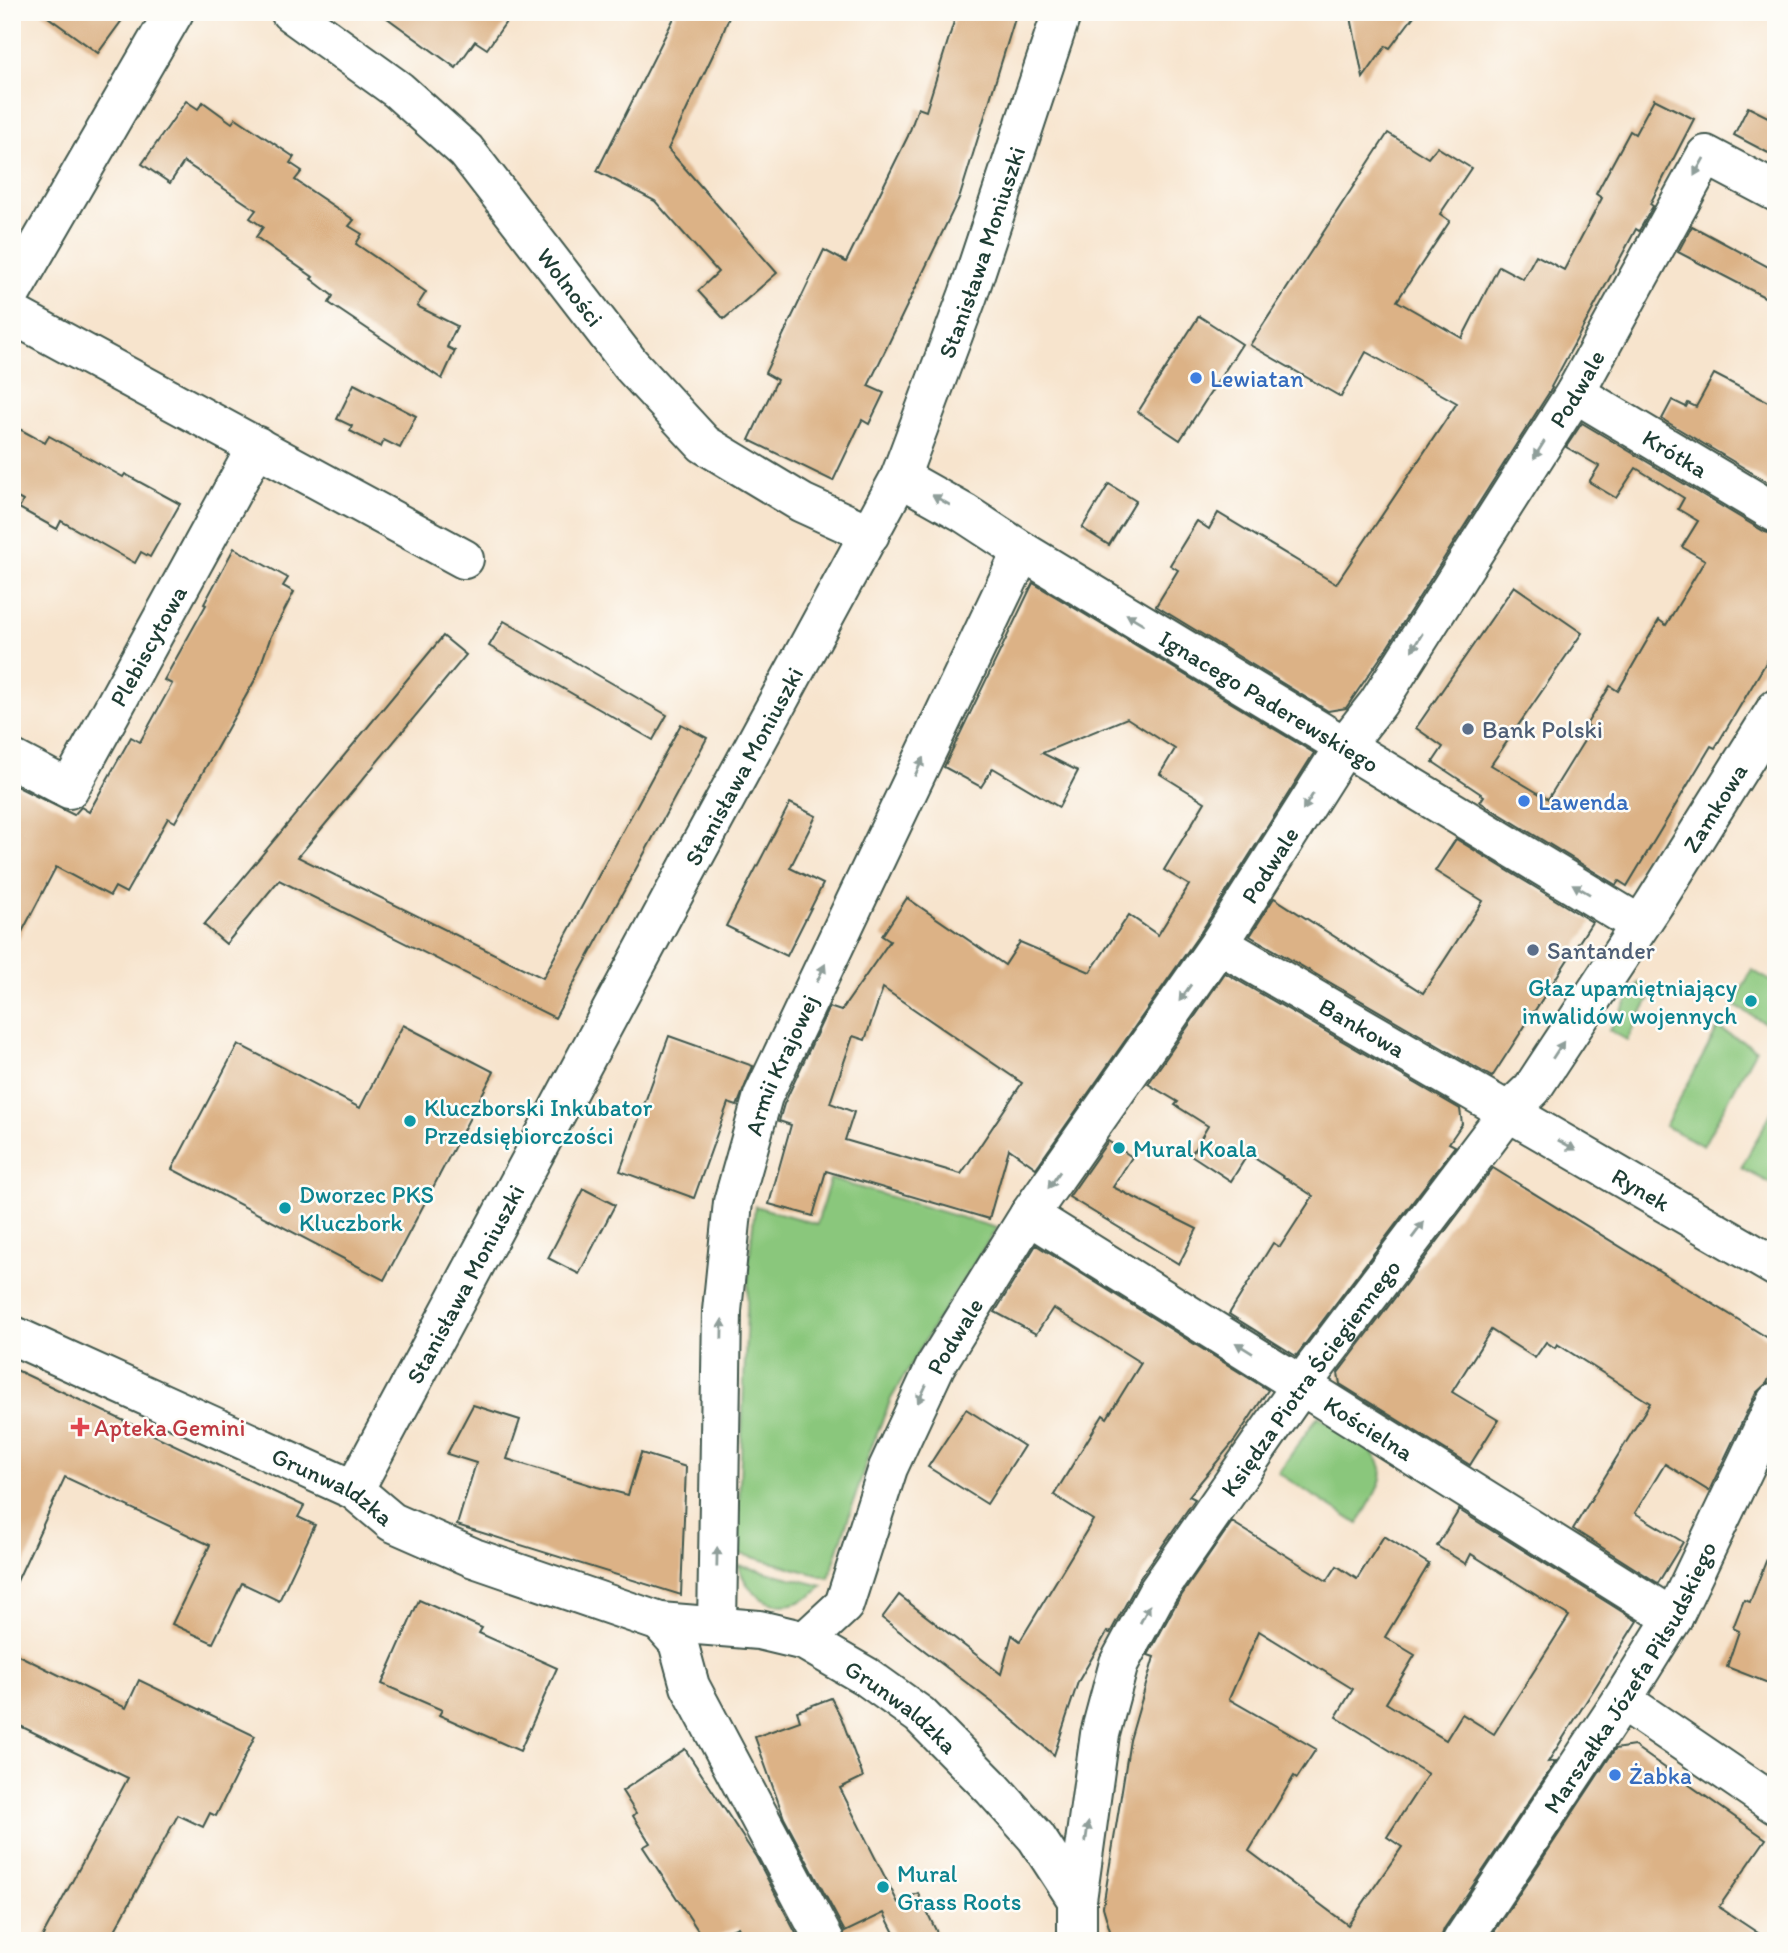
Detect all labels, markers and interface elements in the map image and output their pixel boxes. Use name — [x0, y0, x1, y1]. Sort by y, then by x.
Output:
street label: Stanisława Moniuszki — [931, 142, 1031, 362]
one-way arrow — [1693, 157, 1705, 177]
street label: Wolności — [531, 242, 610, 332]
street label: Podwale — [1542, 345, 1610, 433]
place label: Lewiatan — [1210, 364, 1304, 393]
marker: Lewiatan — [1188, 370, 1204, 386]
street label: Krótka — [1638, 422, 1714, 484]
one-way arrow — [1532, 441, 1545, 460]
one-way arrow — [932, 494, 951, 507]
street label: Plebiscytowa — [103, 579, 193, 711]
one-way arrow — [1126, 613, 1145, 625]
street label: Ignacego Paderewskiego — [1154, 623, 1385, 778]
one-way arrow — [1410, 633, 1423, 652]
street label: Stanisława Moniuszki — [678, 662, 809, 870]
place label: Bank Polski — [1482, 715, 1603, 744]
marker: Bank Polski — [1460, 721, 1476, 737]
one-way arrow — [913, 757, 925, 777]
street label: Zamkowa — [1676, 757, 1753, 857]
place label: Lawenda — [1538, 787, 1629, 816]
one-way arrow — [1302, 793, 1315, 812]
marker: Lawenda — [1516, 793, 1532, 809]
street label: Podwale — [1234, 821, 1304, 908]
one-way arrow — [1572, 883, 1591, 895]
place label: Santander — [1547, 936, 1655, 965]
marker: Santander — [1525, 942, 1541, 958]
one-way arrow — [816, 963, 827, 983]
place label: Głaz upamiętniający inwalidów wojennych — [1522, 973, 1737, 1030]
one-way arrow — [1178, 984, 1192, 1002]
street label: Armii Krajowej — [738, 990, 824, 1139]
street label: Bankowa — [1314, 991, 1411, 1064]
marker: Głaz upamiętniający inwalidów wojennych — [1743, 993, 1759, 1009]
one-way arrow — [1551, 1041, 1564, 1060]
place label: Kluczborski Inkubator Przedsiębiorczości — [424, 1093, 653, 1150]
marker: Kluczborski Inkubator Przedsiębiorczości — [402, 1113, 418, 1129]
place label: Mural Koala — [1133, 1134, 1257, 1163]
one-way arrow — [1558, 1139, 1577, 1151]
marker: Mural Koala — [1111, 1140, 1127, 1156]
street label: Rynek — [1607, 1161, 1676, 1217]
one-way arrow — [1047, 1171, 1061, 1189]
street label: Stanisława Moniuszki — [399, 1179, 530, 1388]
place label: Dworzec PKS Kluczbork — [299, 1180, 434, 1237]
marker: Dworzec PKS Kluczbork — [277, 1200, 293, 1216]
one-way arrow — [1411, 1221, 1426, 1239]
street label: Księdza Piotra Ściegiennego — [1214, 1253, 1406, 1502]
street label: Podwale — [919, 1292, 989, 1379]
one-way arrow — [716, 1318, 727, 1340]
one-way arrow — [1234, 1341, 1253, 1354]
one-way arrow — [917, 1384, 928, 1404]
street label: Kościelna — [1319, 1389, 1419, 1467]
place label: Apteka Gemini — [94, 1413, 246, 1442]
marker: Apteka Gemini — [72, 1419, 88, 1435]
street label: Grunwaldzka — [267, 1440, 400, 1532]
street label: Marszałka Józefa Piłsudskiego — [1536, 1536, 1722, 1819]
one-way arrow — [711, 1545, 723, 1567]
one-way arrow — [1139, 1605, 1151, 1624]
street label: Grunwaldzka — [840, 1653, 964, 1760]
place label: Żabka — [1629, 1761, 1692, 1790]
marker: Żabka — [1607, 1767, 1623, 1783]
one-way arrow — [1081, 1821, 1092, 1843]
place label: Mural Grass Roots — [897, 1859, 1021, 1916]
marker: Mural Grass Roots — [875, 1879, 891, 1895]

